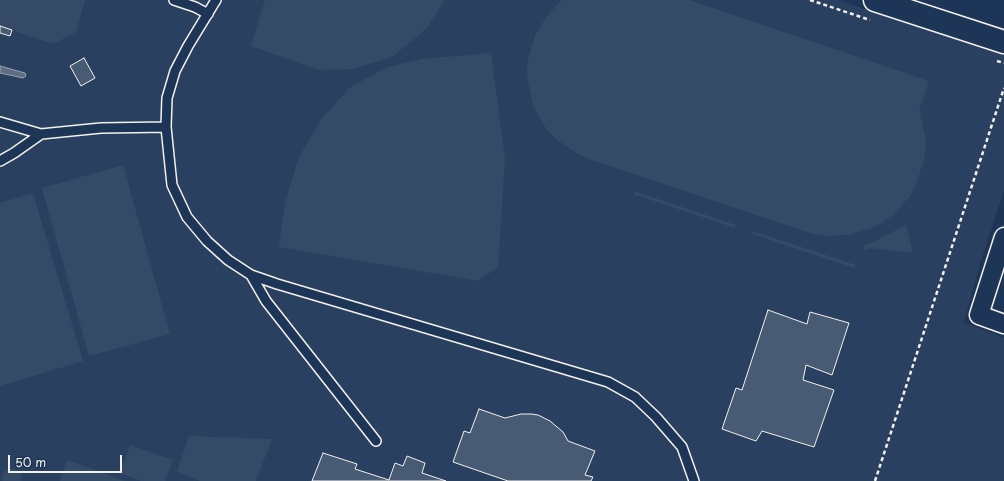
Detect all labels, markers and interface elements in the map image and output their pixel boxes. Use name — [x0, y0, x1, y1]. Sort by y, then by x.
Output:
scale bar — [10, 447, 124, 473]
text: 50 m — [15, 453, 46, 471]

